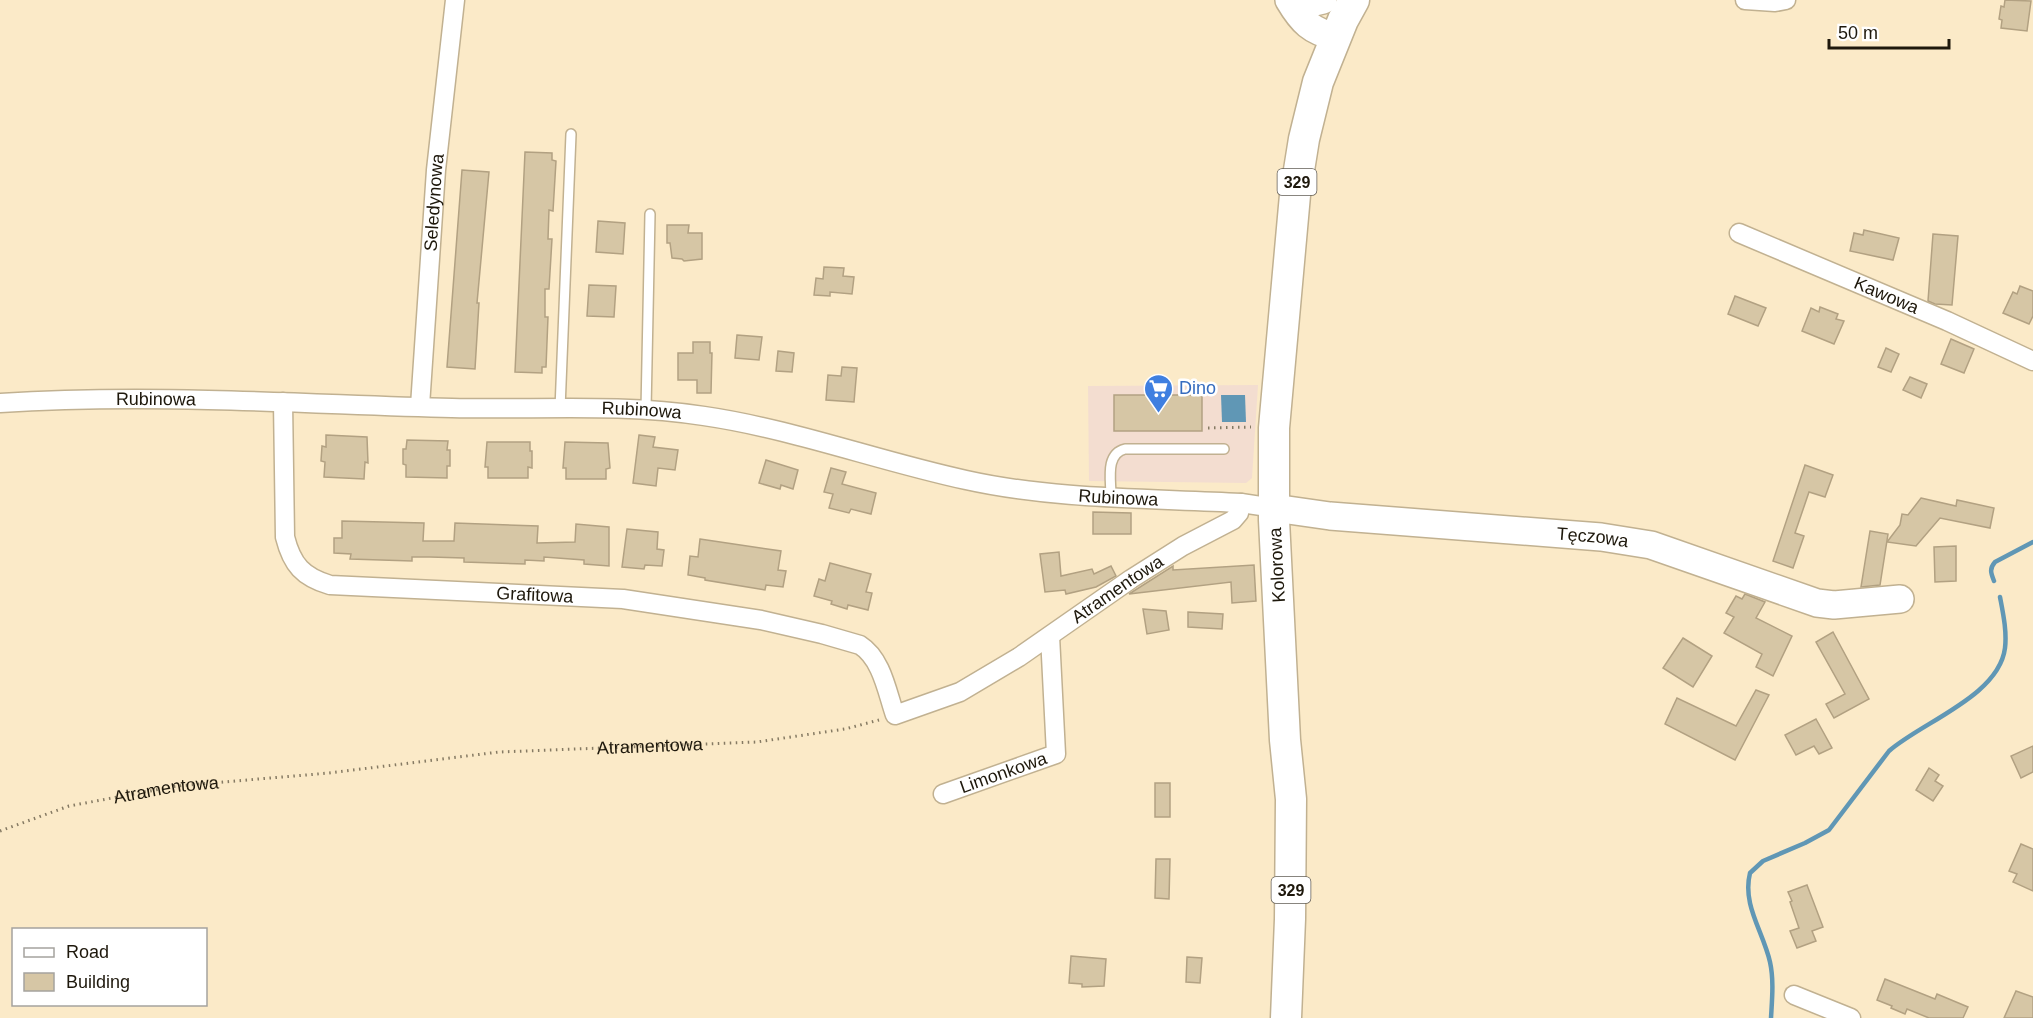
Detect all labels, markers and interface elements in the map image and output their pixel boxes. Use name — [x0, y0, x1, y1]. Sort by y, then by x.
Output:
scale bar — [1829, 12, 1949, 50]
text: 50 m — [1838, 23, 1878, 43]
street label: Seledynowa — [421, 152, 448, 252]
road number: 329 — [1278, 169, 1316, 195]
street label: Kawowa — [1851, 273, 1922, 318]
supermarket icon: Dino — [1142, 372, 1174, 414]
place label: Dino — [1179, 378, 1216, 398]
street label: Rubinowa — [116, 389, 197, 410]
street label: Rubinowa — [602, 398, 684, 423]
street label: Rubinowa — [1078, 486, 1160, 510]
street label: Tęczowa — [1556, 524, 1631, 551]
street label: Kolorowa — [1265, 526, 1289, 603]
street label: Atramentowa — [1068, 551, 1168, 627]
street label: Grafitowa — [496, 583, 575, 607]
street label: Atramentowa — [596, 734, 704, 758]
street label: Limonkowa — [957, 748, 1051, 797]
street label: Atramentowa — [112, 772, 221, 808]
road number: 329 — [1272, 877, 1310, 903]
legend — [12, 928, 207, 1006]
text: Road — [66, 942, 109, 962]
text: Building — [66, 972, 130, 992]

